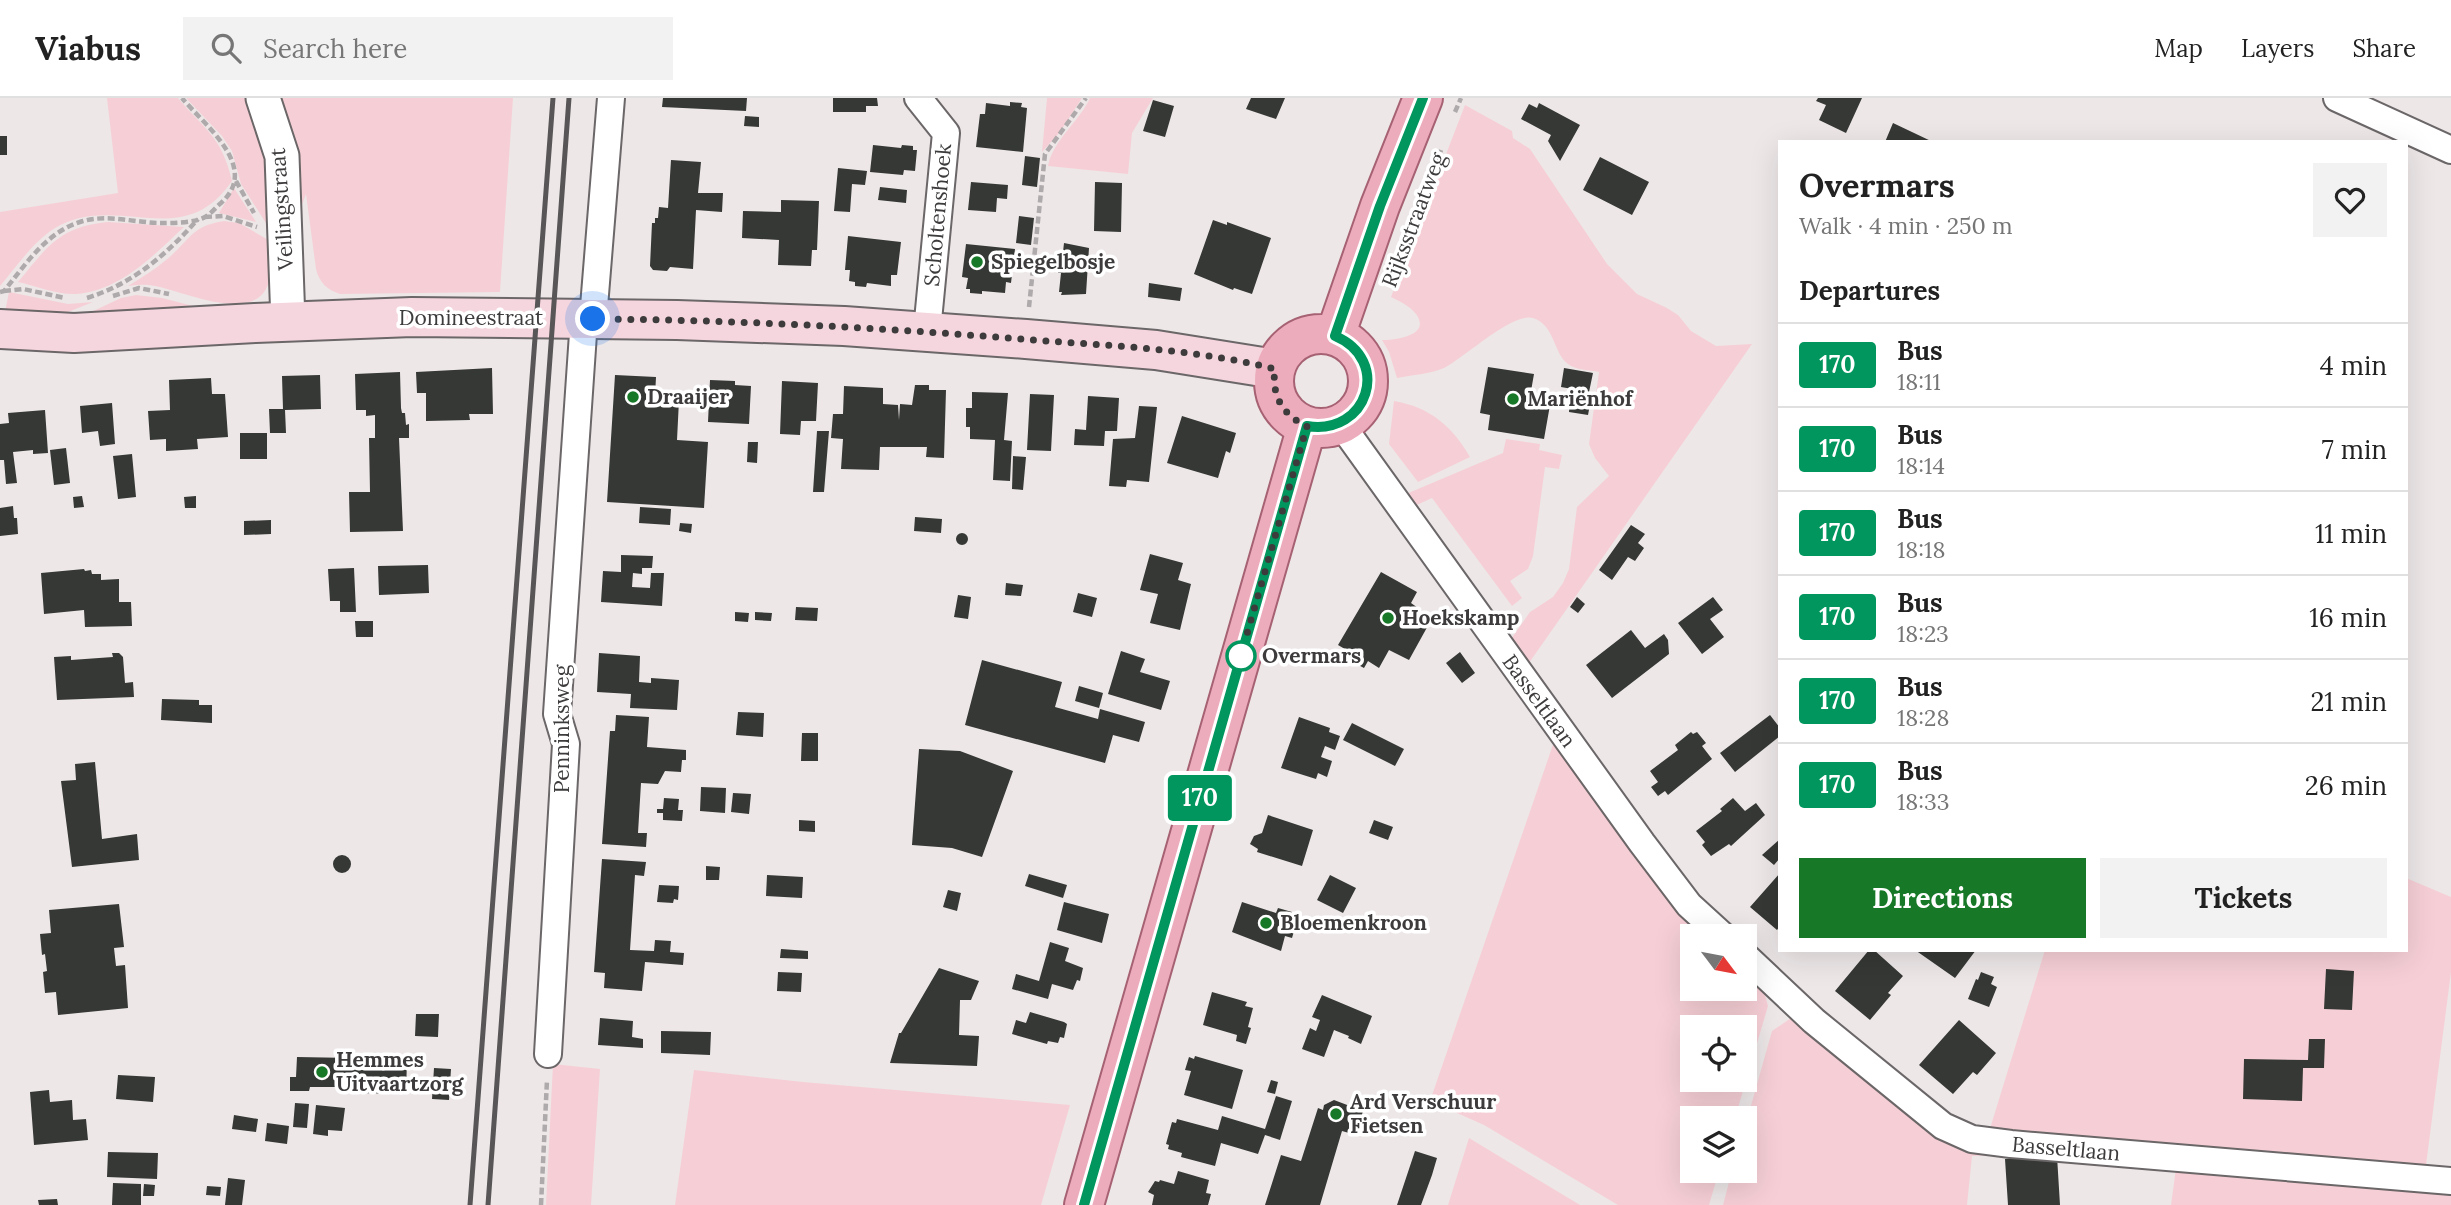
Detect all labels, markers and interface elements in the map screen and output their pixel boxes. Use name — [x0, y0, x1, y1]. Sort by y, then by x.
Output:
search box — [183, 17, 673, 80]
text: Viabus — [35, 27, 141, 69]
icon: search — [207, 29, 245, 67]
text: Search here — [263, 32, 407, 65]
text: Map — [2154, 33, 2203, 64]
text: Layers — [2241, 33, 2314, 64]
text: Share — [2352, 33, 2416, 64]
street label: Scholtenshoek — [918, 142, 957, 287]
street label: Veilingstraat — [264, 146, 299, 272]
street label: Rijksstraatweg — [1375, 148, 1452, 291]
button: heart — [2313, 163, 2387, 237]
text: Overmars — [1799, 164, 1955, 206]
text: Walk · 4 min · 250 m — [1799, 211, 2012, 240]
place label: Spiegelbosje — [991, 248, 1115, 275]
marker: Spiegelbosje — [969, 254, 985, 270]
text: Departures — [1799, 274, 1940, 307]
your location — [575, 301, 610, 336]
street label: Domineestraat — [399, 304, 544, 331]
text: Bus — [1897, 334, 1943, 367]
text: 170 — [1819, 349, 1856, 380]
text: 4 min — [2320, 349, 2387, 382]
text: 18:11 — [1897, 367, 1941, 396]
place label: Draaijer — [647, 383, 729, 410]
place label: Mariënhof — [1527, 385, 1634, 412]
marker: Draaijer — [625, 389, 641, 405]
marker: Mariënhof — [1505, 391, 1521, 407]
text: Bus — [1897, 418, 1943, 451]
text: 170 — [1819, 433, 1856, 464]
text: 7 min — [2322, 433, 2387, 466]
text: 18:14 — [1897, 451, 1945, 480]
text: Bus — [1897, 502, 1943, 535]
text: 170 — [1819, 517, 1856, 548]
text: 11 min — [2315, 517, 2387, 550]
text: 18:18 — [1897, 535, 1945, 564]
text: Bus — [1897, 586, 1943, 619]
text: 170 — [1819, 601, 1856, 632]
text: 16 min — [2309, 601, 2387, 634]
place label: Hoekskamp — [1402, 604, 1520, 631]
marker: Hoekskamp — [1380, 610, 1396, 626]
text: 18:23 — [1897, 619, 1949, 648]
marker: Overmars — [1226, 641, 1256, 671]
place label: Overmars — [1262, 642, 1361, 669]
street label: Basseltlaan — [1497, 649, 1582, 753]
street label: Penninksweg — [548, 664, 575, 793]
text: Bus — [1897, 670, 1943, 703]
text: 170 — [1819, 685, 1856, 716]
text: 21 min — [2310, 685, 2387, 718]
text: 18:28 — [1897, 703, 1949, 732]
text: Bus — [1897, 754, 1943, 787]
text: 170 — [1819, 769, 1856, 800]
text: 26 min — [2305, 769, 2387, 802]
line badge: 170 — [1160, 775, 1240, 821]
text: 170 — [1182, 782, 1218, 813]
text: 18:33 — [1897, 787, 1950, 816]
button: Directions — [1799, 858, 2086, 938]
button: Tickets — [2100, 858, 2387, 938]
place label: Bloemenkroon — [1280, 909, 1427, 936]
marker: Bloemenkroon — [1258, 915, 1274, 931]
north arrow — [1680, 924, 1757, 1001]
map controls — [1680, 924, 1757, 1183]
button: locate — [1680, 1015, 1757, 1092]
place label: Hemmes Uitvaartzorg — [336, 1046, 465, 1097]
marker: Hemmes Uitvaartzorg — [314, 1064, 330, 1080]
place label: Ard Verschuur Fietsen — [1350, 1088, 1496, 1139]
marker: Ard Verschuur Fietsen — [1328, 1106, 1344, 1122]
button: layers — [1680, 1106, 1757, 1183]
street label: Basseltlaan — [2011, 1130, 2122, 1167]

